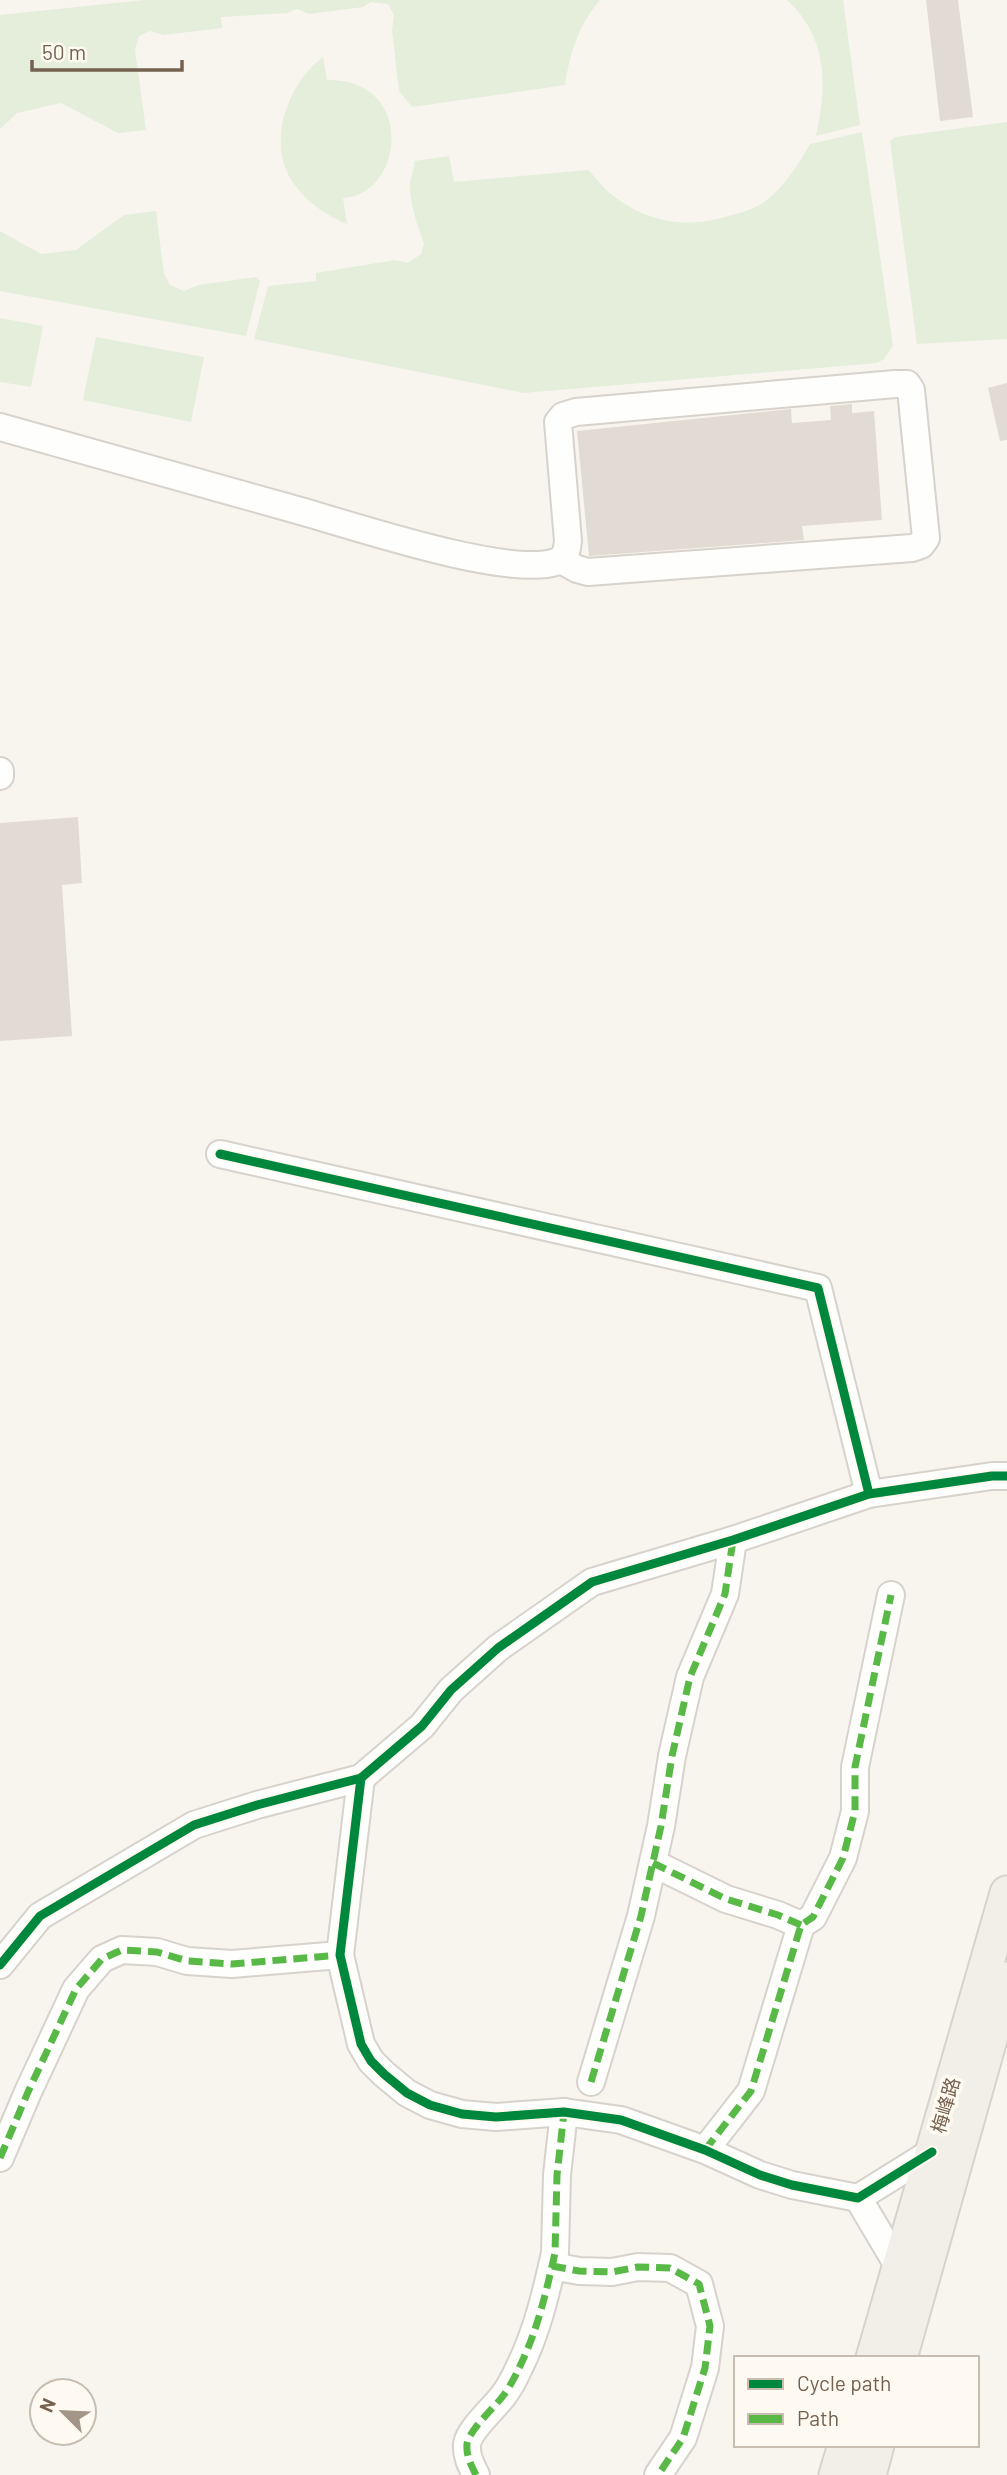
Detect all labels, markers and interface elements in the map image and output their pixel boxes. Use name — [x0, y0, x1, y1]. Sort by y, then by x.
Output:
scale bar — [32, 28, 182, 72]
text: 50 m — [42, 39, 86, 64]
street label: 梅峰路 — [926, 2074, 964, 2136]
legend — [734, 2356, 979, 2447]
text: Cycle path — [797, 2370, 891, 2395]
north arrow — [28, 2377, 98, 2447]
text: N — [34, 2394, 60, 2415]
text: Path — [797, 2405, 839, 2430]

